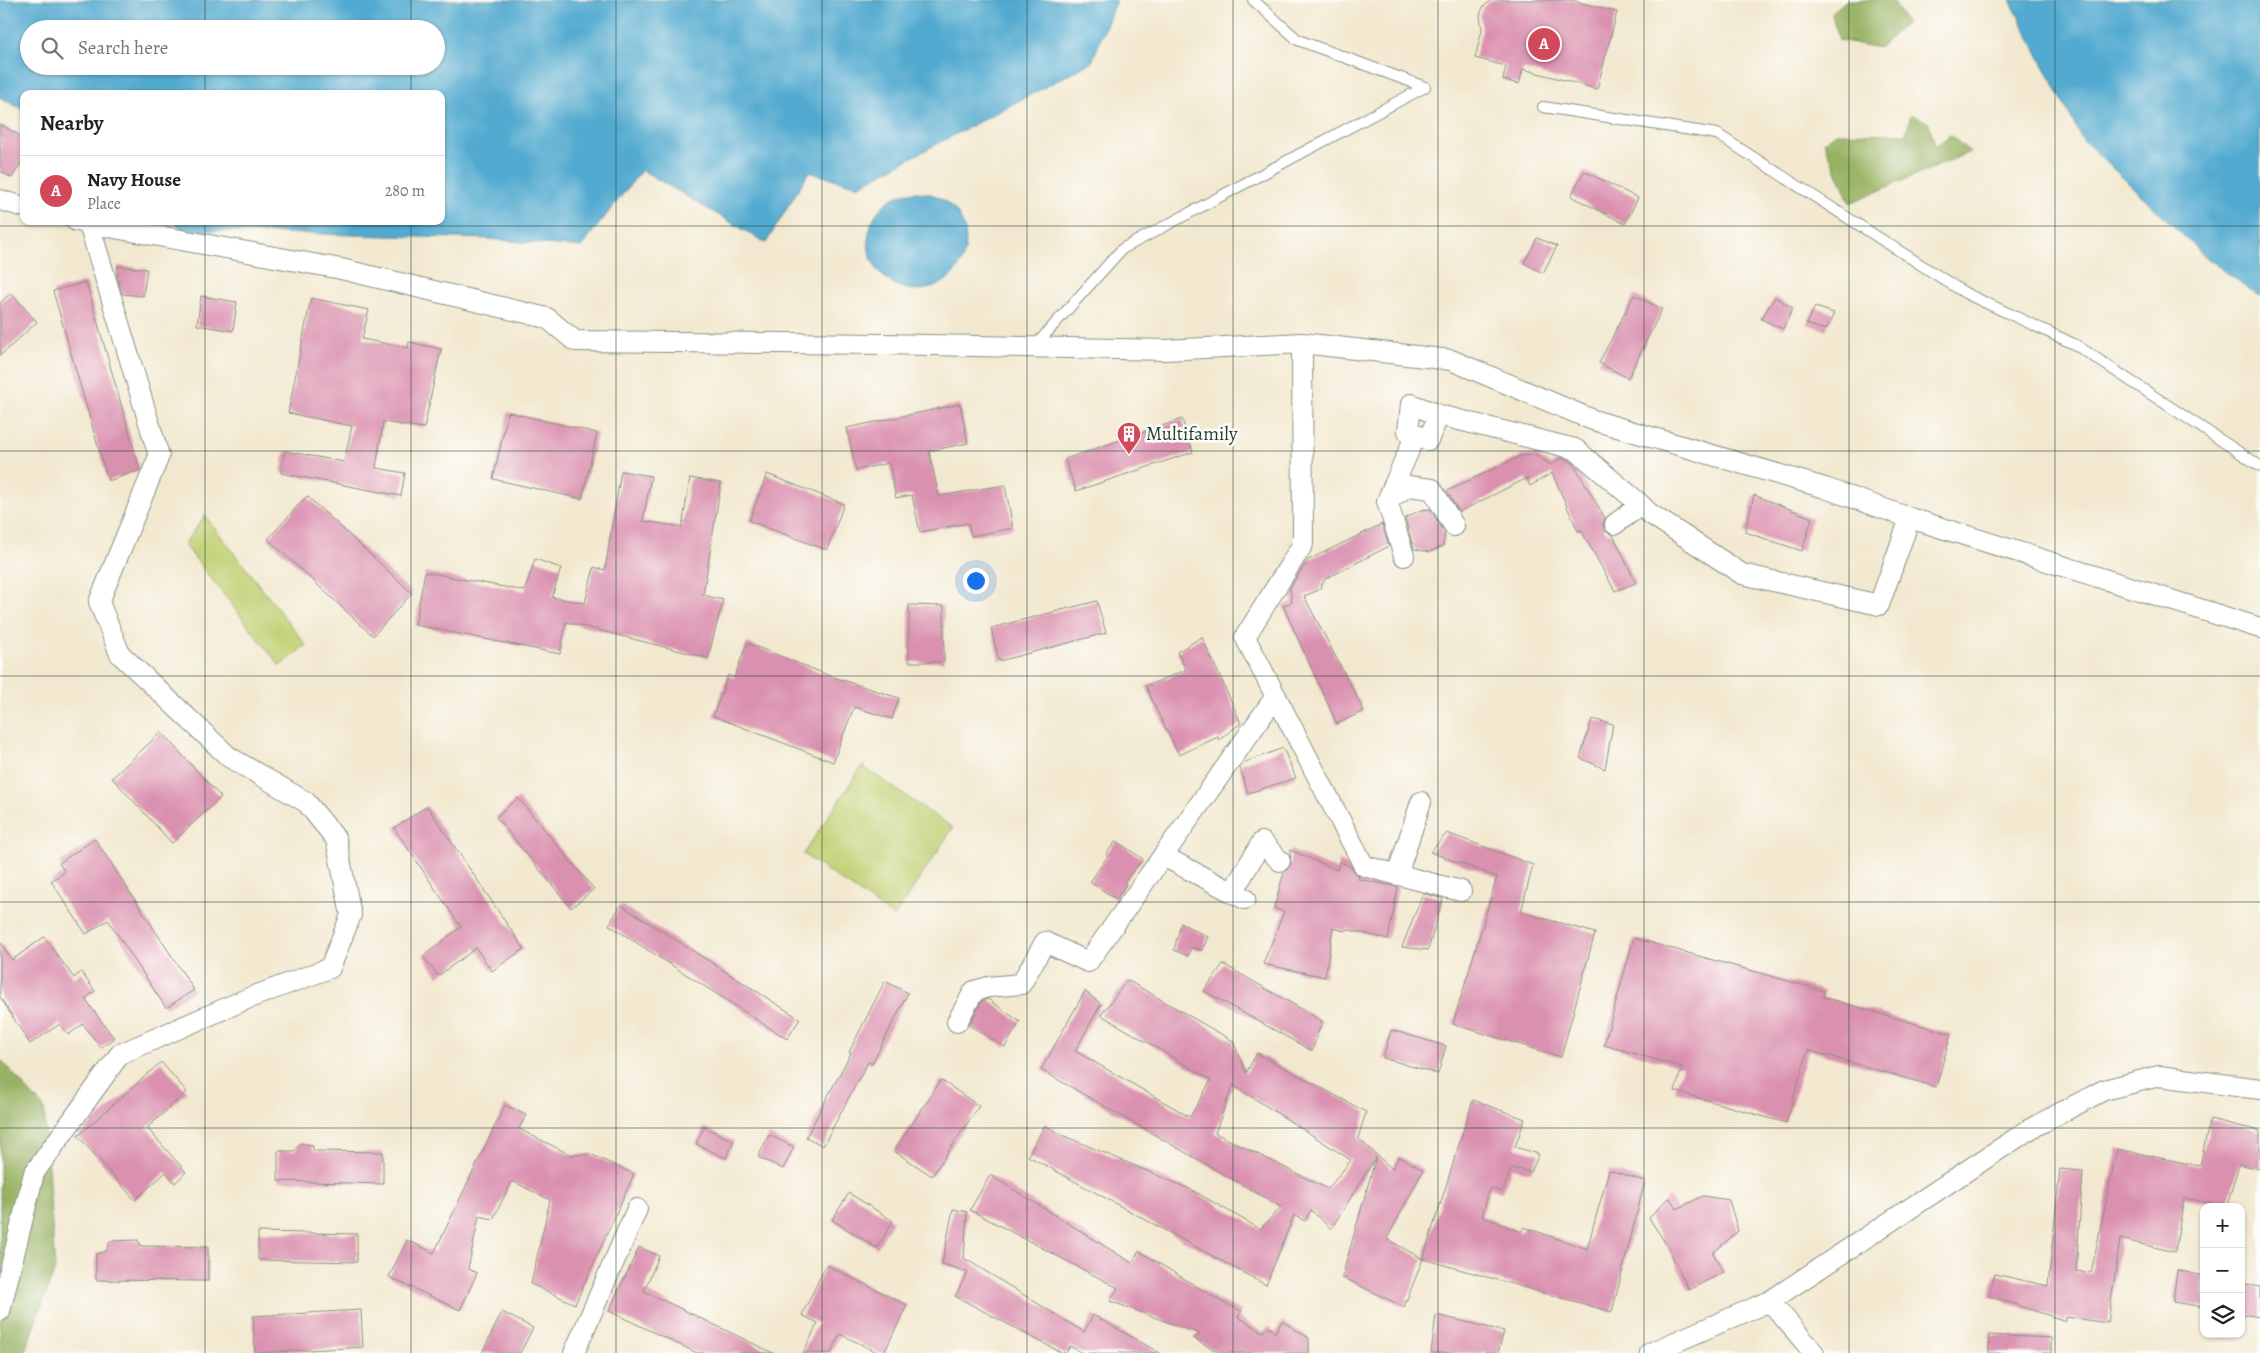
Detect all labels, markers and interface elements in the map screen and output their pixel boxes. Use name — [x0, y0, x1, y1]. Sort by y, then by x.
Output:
search box — [20, 20, 445, 75]
pin: A — [1528, 25, 1560, 63]
icon: search — [38, 34, 66, 62]
text: Search here — [78, 35, 168, 61]
text: Nearby — [40, 109, 103, 137]
text: Navy House — [87, 167, 181, 193]
text: A — [51, 180, 61, 202]
text: 280 m — [385, 180, 425, 202]
text: Place — [87, 193, 121, 215]
building icon: Multifamily — [1116, 421, 1142, 455]
place label: Multifamily — [1146, 421, 1238, 447]
your location — [963, 568, 989, 594]
map controls — [2200, 1203, 2245, 1338]
button: + — [2200, 1203, 2245, 1248]
button: − — [2200, 1248, 2245, 1293]
button: layers — [2200, 1293, 2245, 1338]

